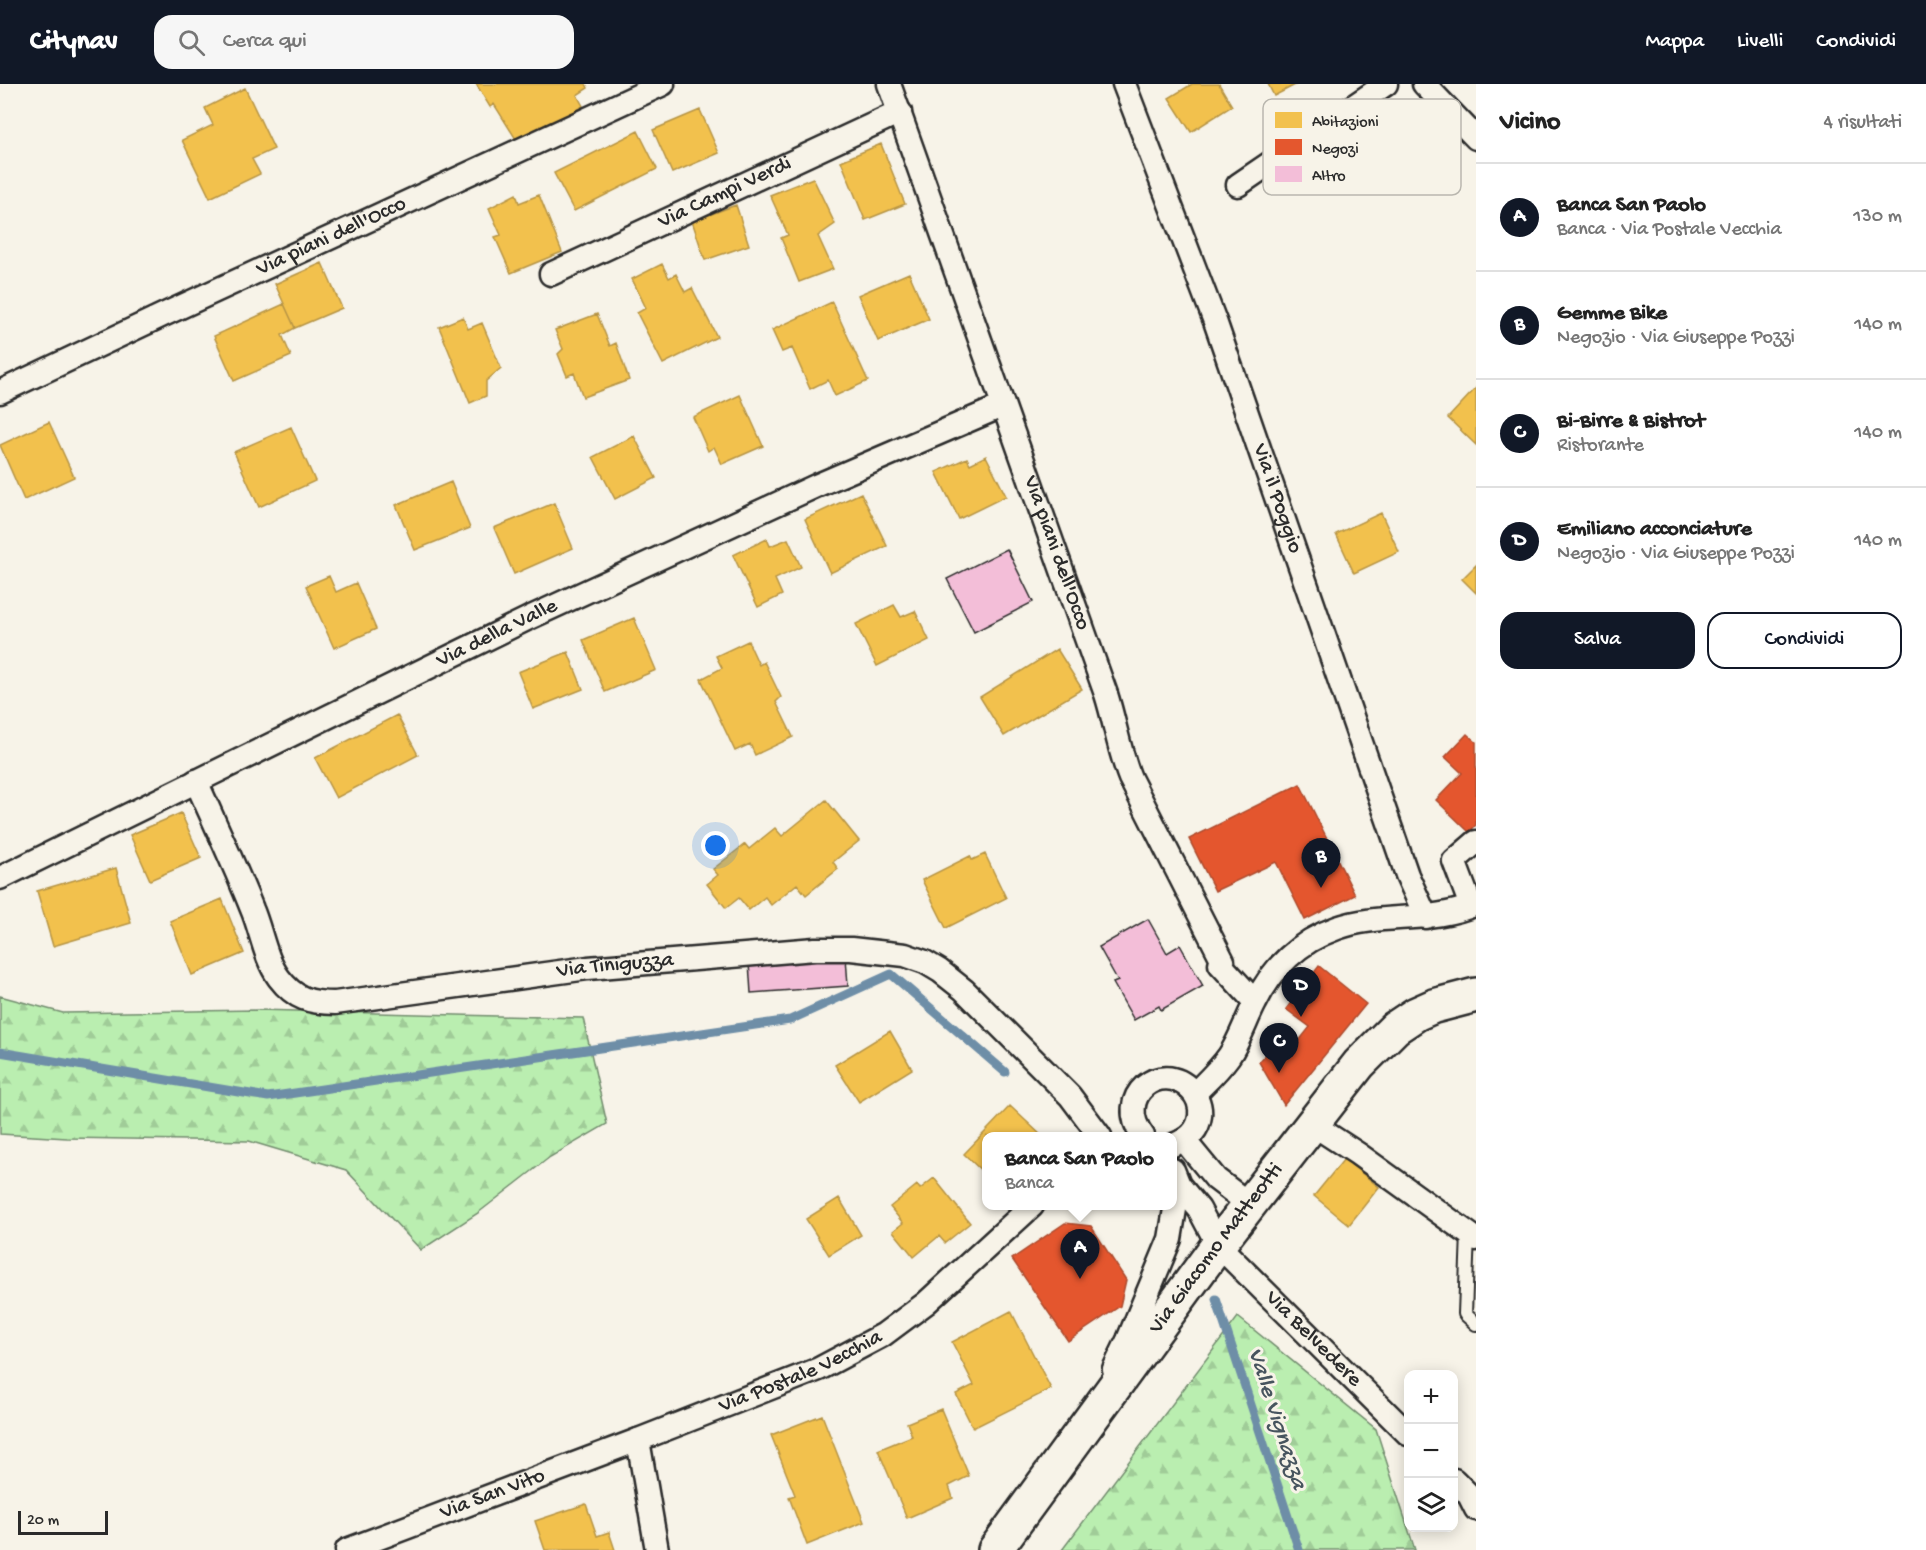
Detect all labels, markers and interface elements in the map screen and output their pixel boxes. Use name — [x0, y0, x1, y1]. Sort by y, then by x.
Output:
search box — [154, 15, 574, 69]
text: Citynav — [30, 26, 118, 59]
icon: search — [175, 26, 208, 59]
text: Cerca qui — [223, 29, 307, 55]
text: Mappa — [1645, 30, 1704, 55]
text: Livelli — [1737, 30, 1783, 55]
text: Condividi — [1816, 30, 1896, 55]
legend — [1263, 99, 1461, 195]
text: Vicino — [1500, 108, 1560, 139]
text: 4 risultati — [1823, 112, 1902, 135]
text: Abitazioni — [1312, 114, 1379, 133]
text: Negozi — [1312, 141, 1359, 160]
street label: Via Campi Verdi — [653, 151, 796, 236]
text: Altro — [1312, 168, 1345, 187]
street label: Via piani dell'Occo — [252, 191, 411, 283]
text: Banca San Paolo — [1557, 193, 1706, 219]
text: A — [1514, 206, 1525, 229]
text: 130 m — [1853, 206, 1902, 229]
text: Banca · Via Postale Vecchia — [1557, 219, 1782, 242]
text: Gemme Bike — [1557, 301, 1667, 327]
text: B — [1514, 314, 1525, 337]
text: 140 m — [1854, 314, 1902, 337]
text: Negozio · Via Giuseppe Pozzi — [1557, 327, 1795, 350]
text: Bi-Birre & Bistrot — [1557, 409, 1705, 435]
text: C — [1514, 422, 1525, 445]
text: 140 m — [1854, 422, 1902, 445]
text: Ristorante — [1557, 435, 1644, 458]
street label: Via il Poggio — [1245, 440, 1308, 557]
street label: Via piani dell'Occo — [1016, 472, 1095, 634]
text: Emiliano acconciature — [1557, 517, 1752, 543]
text: D — [1513, 530, 1526, 553]
text: 140 m — [1854, 530, 1902, 553]
text: Negozio · Via Giuseppe Pozzi — [1557, 543, 1795, 566]
street label: Via della Valle — [432, 593, 563, 675]
button: Salva — [1500, 612, 1695, 669]
button: Condividi — [1707, 612, 1902, 669]
your location — [701, 831, 730, 860]
pin: B — [1302, 838, 1340, 888]
street label: Via Tiniguzza — [554, 948, 676, 985]
pin: D — [1282, 968, 1320, 1017]
pin: C — [1260, 1024, 1298, 1073]
popup — [982, 1132, 1177, 1210]
text: Banca San Paolo — [1005, 1147, 1154, 1173]
street label: Via Giacomo Matteotti — [1143, 1158, 1290, 1340]
text: Banca — [1005, 1173, 1054, 1196]
pin: A — [1060, 1230, 1100, 1279]
street label: Via Belvedere — [1258, 1285, 1367, 1394]
street label: Via Postale Vecchia — [715, 1324, 888, 1420]
water label: Valle Vignazza — [1240, 1345, 1313, 1495]
map controls — [1404, 1370, 1458, 1532]
button: + — [1404, 1370, 1458, 1424]
button: − — [1404, 1424, 1458, 1478]
street label: Via San Vito — [436, 1463, 549, 1527]
button: layers — [1404, 1478, 1458, 1532]
scale bar — [18, 1508, 108, 1536]
text: 20 m — [27, 1512, 59, 1531]

